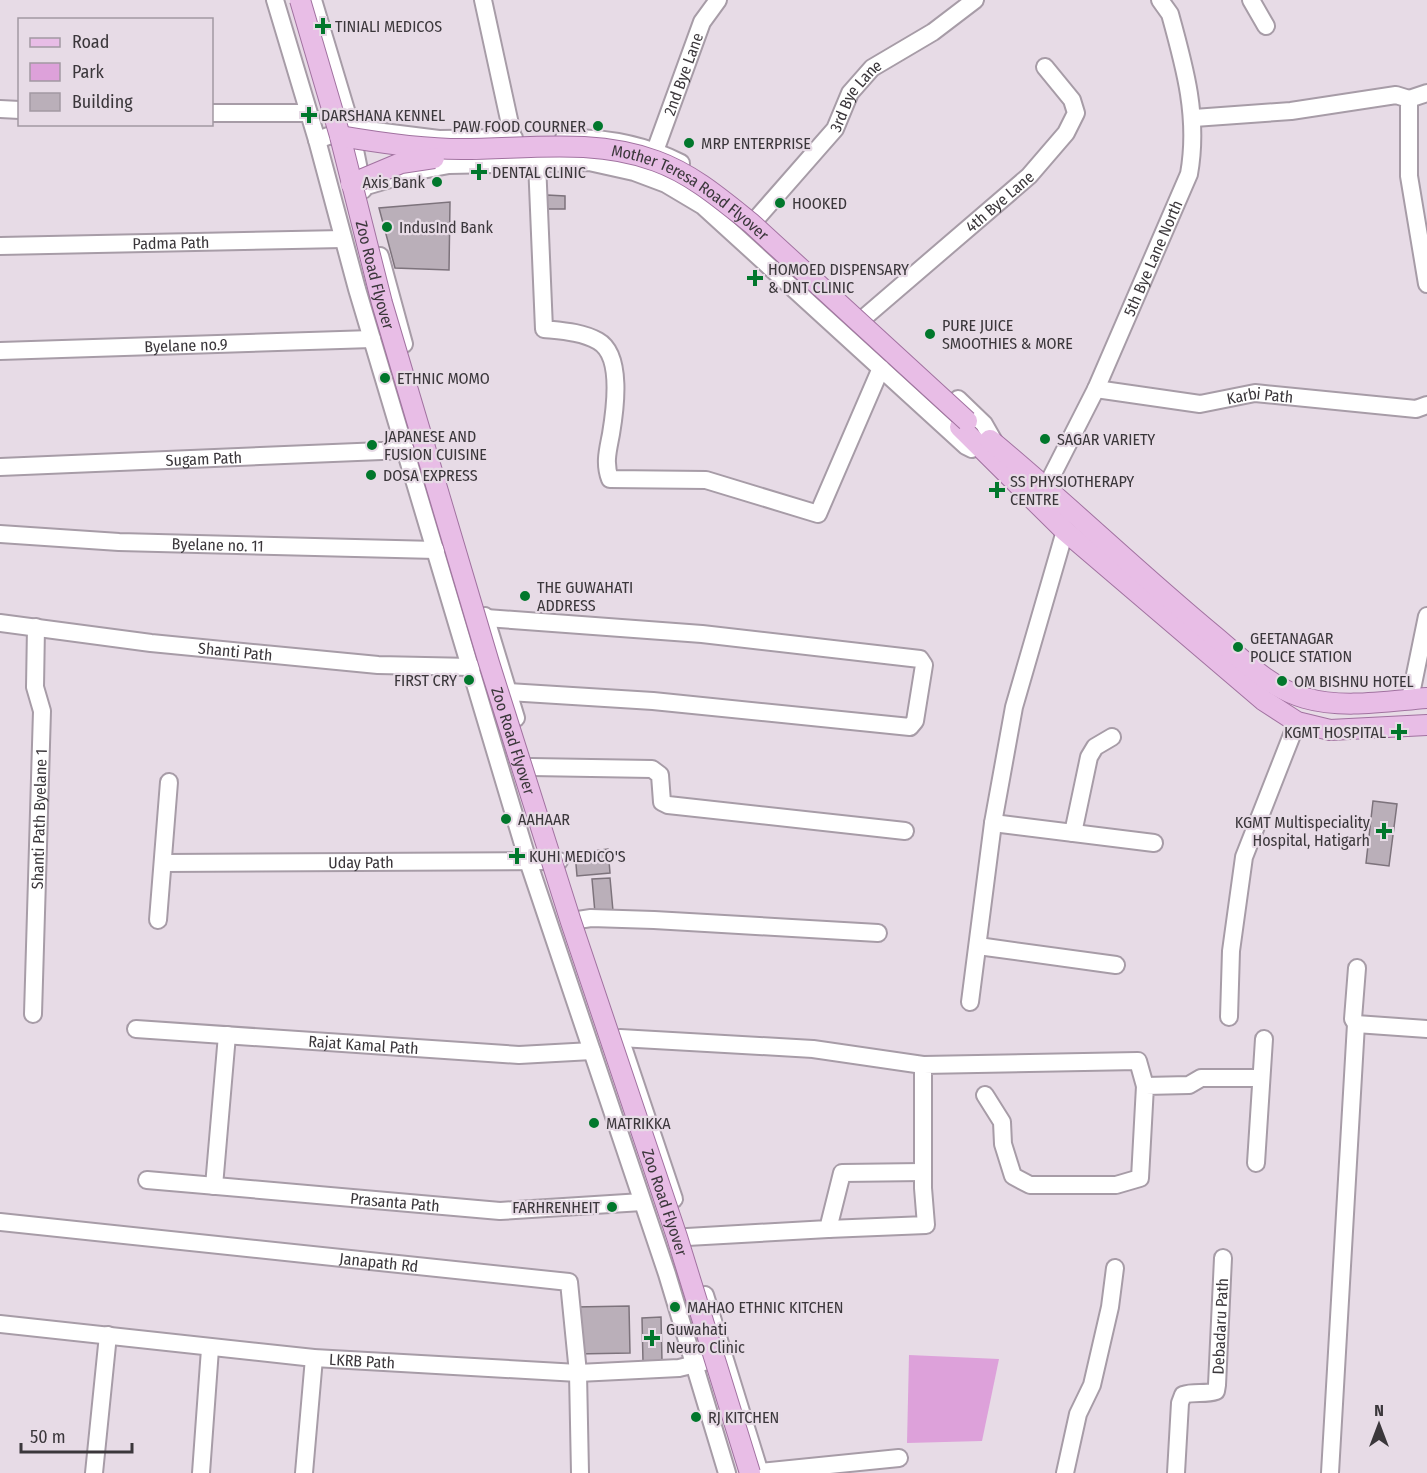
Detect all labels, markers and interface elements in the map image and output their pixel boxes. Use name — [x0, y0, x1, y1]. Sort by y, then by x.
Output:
place label: TINIALI MEDICOS — [335, 17, 442, 36]
legend — [18, 18, 213, 126]
marker: TINIALI MEDICOS — [316, 19, 330, 33]
street label: 2nd Bye Lane — [660, 30, 707, 118]
text: Road — [72, 31, 109, 53]
street label: 3rd Bye Lane — [826, 56, 885, 135]
text: Park — [72, 61, 105, 83]
text: Building — [72, 91, 133, 113]
place label: DARSHANA KENNEL — [321, 106, 445, 125]
marker: DARSHANA KENNEL — [302, 108, 316, 122]
place label: PAW FOOD COURNER — [453, 117, 586, 136]
marker: PAW FOOD COURNER — [591, 119, 605, 133]
place label: MRP ENTERPRISE — [701, 134, 811, 153]
marker: MRP ENTERPRISE — [682, 136, 696, 150]
street label: Mother Teresa Road Flyover — [610, 141, 773, 245]
marker: DENTAL CLINIC — [470, 163, 488, 181]
place label: DENTAL CLINIC — [492, 163, 586, 182]
street label: 4th Bye Lane — [962, 167, 1038, 236]
place label: Axis Bank — [362, 173, 426, 192]
marker: Axis Bank — [430, 175, 444, 189]
place label: HOOKED — [792, 194, 847, 213]
marker: HOOKED — [773, 196, 787, 210]
street label: 5th Bye Lane North — [1120, 197, 1187, 319]
place label: IndusInd Bank — [399, 218, 493, 237]
street label: Zoo Road Flyover — [352, 219, 398, 332]
marker: IndusInd Bank — [380, 220, 394, 234]
street label: Padma Path — [132, 233, 210, 253]
place label: HOMOED DISPENSARY & DNT CLINIC — [768, 260, 909, 297]
marker: HOMOED DISPENSARY & DNT CLINIC — [746, 269, 764, 287]
place label: PURE JUICE SMOOTHIES & MORE — [942, 316, 1073, 353]
marker: PURE JUICE SMOOTHIES & MORE — [923, 327, 937, 341]
street label: Byelane no.9 — [144, 335, 228, 356]
place label: ETHNIC MOMO — [397, 369, 490, 388]
marker: ETHNIC MOMO — [378, 371, 392, 385]
street label: Karbi Path — [1225, 384, 1294, 408]
place label: JAPANESE AND FUSION CUISINE — [384, 427, 487, 464]
place label: SAGAR VARIETY — [1057, 430, 1155, 449]
marker: SAGAR VARIETY — [1038, 432, 1052, 446]
marker: JAPANESE AND FUSION CUISINE — [365, 438, 379, 452]
street label: Sugam Path — [165, 448, 242, 470]
place label: DOSA EXPRESS — [383, 466, 478, 485]
marker: DOSA EXPRESS — [364, 468, 378, 482]
place label: SS PHYSIOTHERAPY CENTRE — [1010, 472, 1134, 509]
marker: SS PHYSIOTHERAPY CENTRE — [988, 481, 1006, 499]
street label: Byelane no. 11 — [171, 534, 264, 556]
place label: THE GUWAHATI ADDRESS — [537, 578, 633, 615]
marker: THE GUWAHATI ADDRESS — [518, 589, 532, 603]
place label: GEETANAGAR POLICE STATION — [1250, 629, 1352, 666]
street label: Shanti Path — [197, 639, 273, 665]
marker: GEETANAGAR POLICE STATION — [1231, 640, 1245, 654]
place label: FIRST CRY — [394, 671, 457, 690]
place label: OM BISHNU HOTEL — [1294, 672, 1414, 691]
marker: FIRST CRY — [462, 673, 476, 687]
marker: OM BISHNU HOTEL — [1275, 674, 1289, 688]
street label: Zoo Road Flyover — [487, 685, 539, 797]
place label: KGMT HOSPITAL — [1284, 723, 1386, 742]
marker: KGMT HOSPITAL — [1390, 723, 1408, 741]
street label: Shanti Path Byelane 1 — [28, 749, 51, 890]
place label: AAHAAR — [518, 810, 570, 829]
marker: AAHAAR — [499, 812, 513, 826]
place label: KGMT Multispeciality Hospital, Hatigarh — [1235, 813, 1371, 850]
marker: KGMT Multispeciality Hospital, Hatigarh — [1375, 822, 1393, 840]
place label: KUHI MEDICO'S — [529, 847, 626, 866]
marker: KUHI MEDICO'S — [510, 849, 524, 863]
street label: Uday Path — [328, 853, 394, 872]
street label: Rajat Kamal Path — [308, 1032, 419, 1058]
place label: MATRIKKA — [606, 1114, 671, 1133]
marker: MATRIKKA — [587, 1116, 601, 1130]
street label: Zoo Road Flyover — [638, 1147, 691, 1259]
street label: Prasanta Path — [349, 1189, 441, 1216]
place label: FARHRENHEIT — [512, 1198, 601, 1217]
marker: FARHRENHEIT — [605, 1200, 619, 1214]
street label: Janapath Rd — [338, 1249, 419, 1276]
street label: Debadaru Path — [1209, 1277, 1232, 1375]
place label: MAHAO ETHNIC KITCHEN — [687, 1298, 844, 1317]
marker: MAHAO ETHNIC KITCHEN — [668, 1300, 682, 1314]
place label: Guwahati Neuro Clinic — [666, 1320, 745, 1357]
marker: Guwahati Neuro Clinic — [643, 1329, 661, 1347]
street label: LKRB Path — [329, 1350, 395, 1373]
north arrow — [1349, 1395, 1409, 1455]
text: N — [1374, 1401, 1384, 1420]
place label: RJ KITCHEN — [708, 1408, 779, 1427]
marker: RJ KITCHEN — [689, 1410, 703, 1424]
scale bar — [21, 1416, 132, 1454]
text: 50 m — [30, 1426, 66, 1448]

